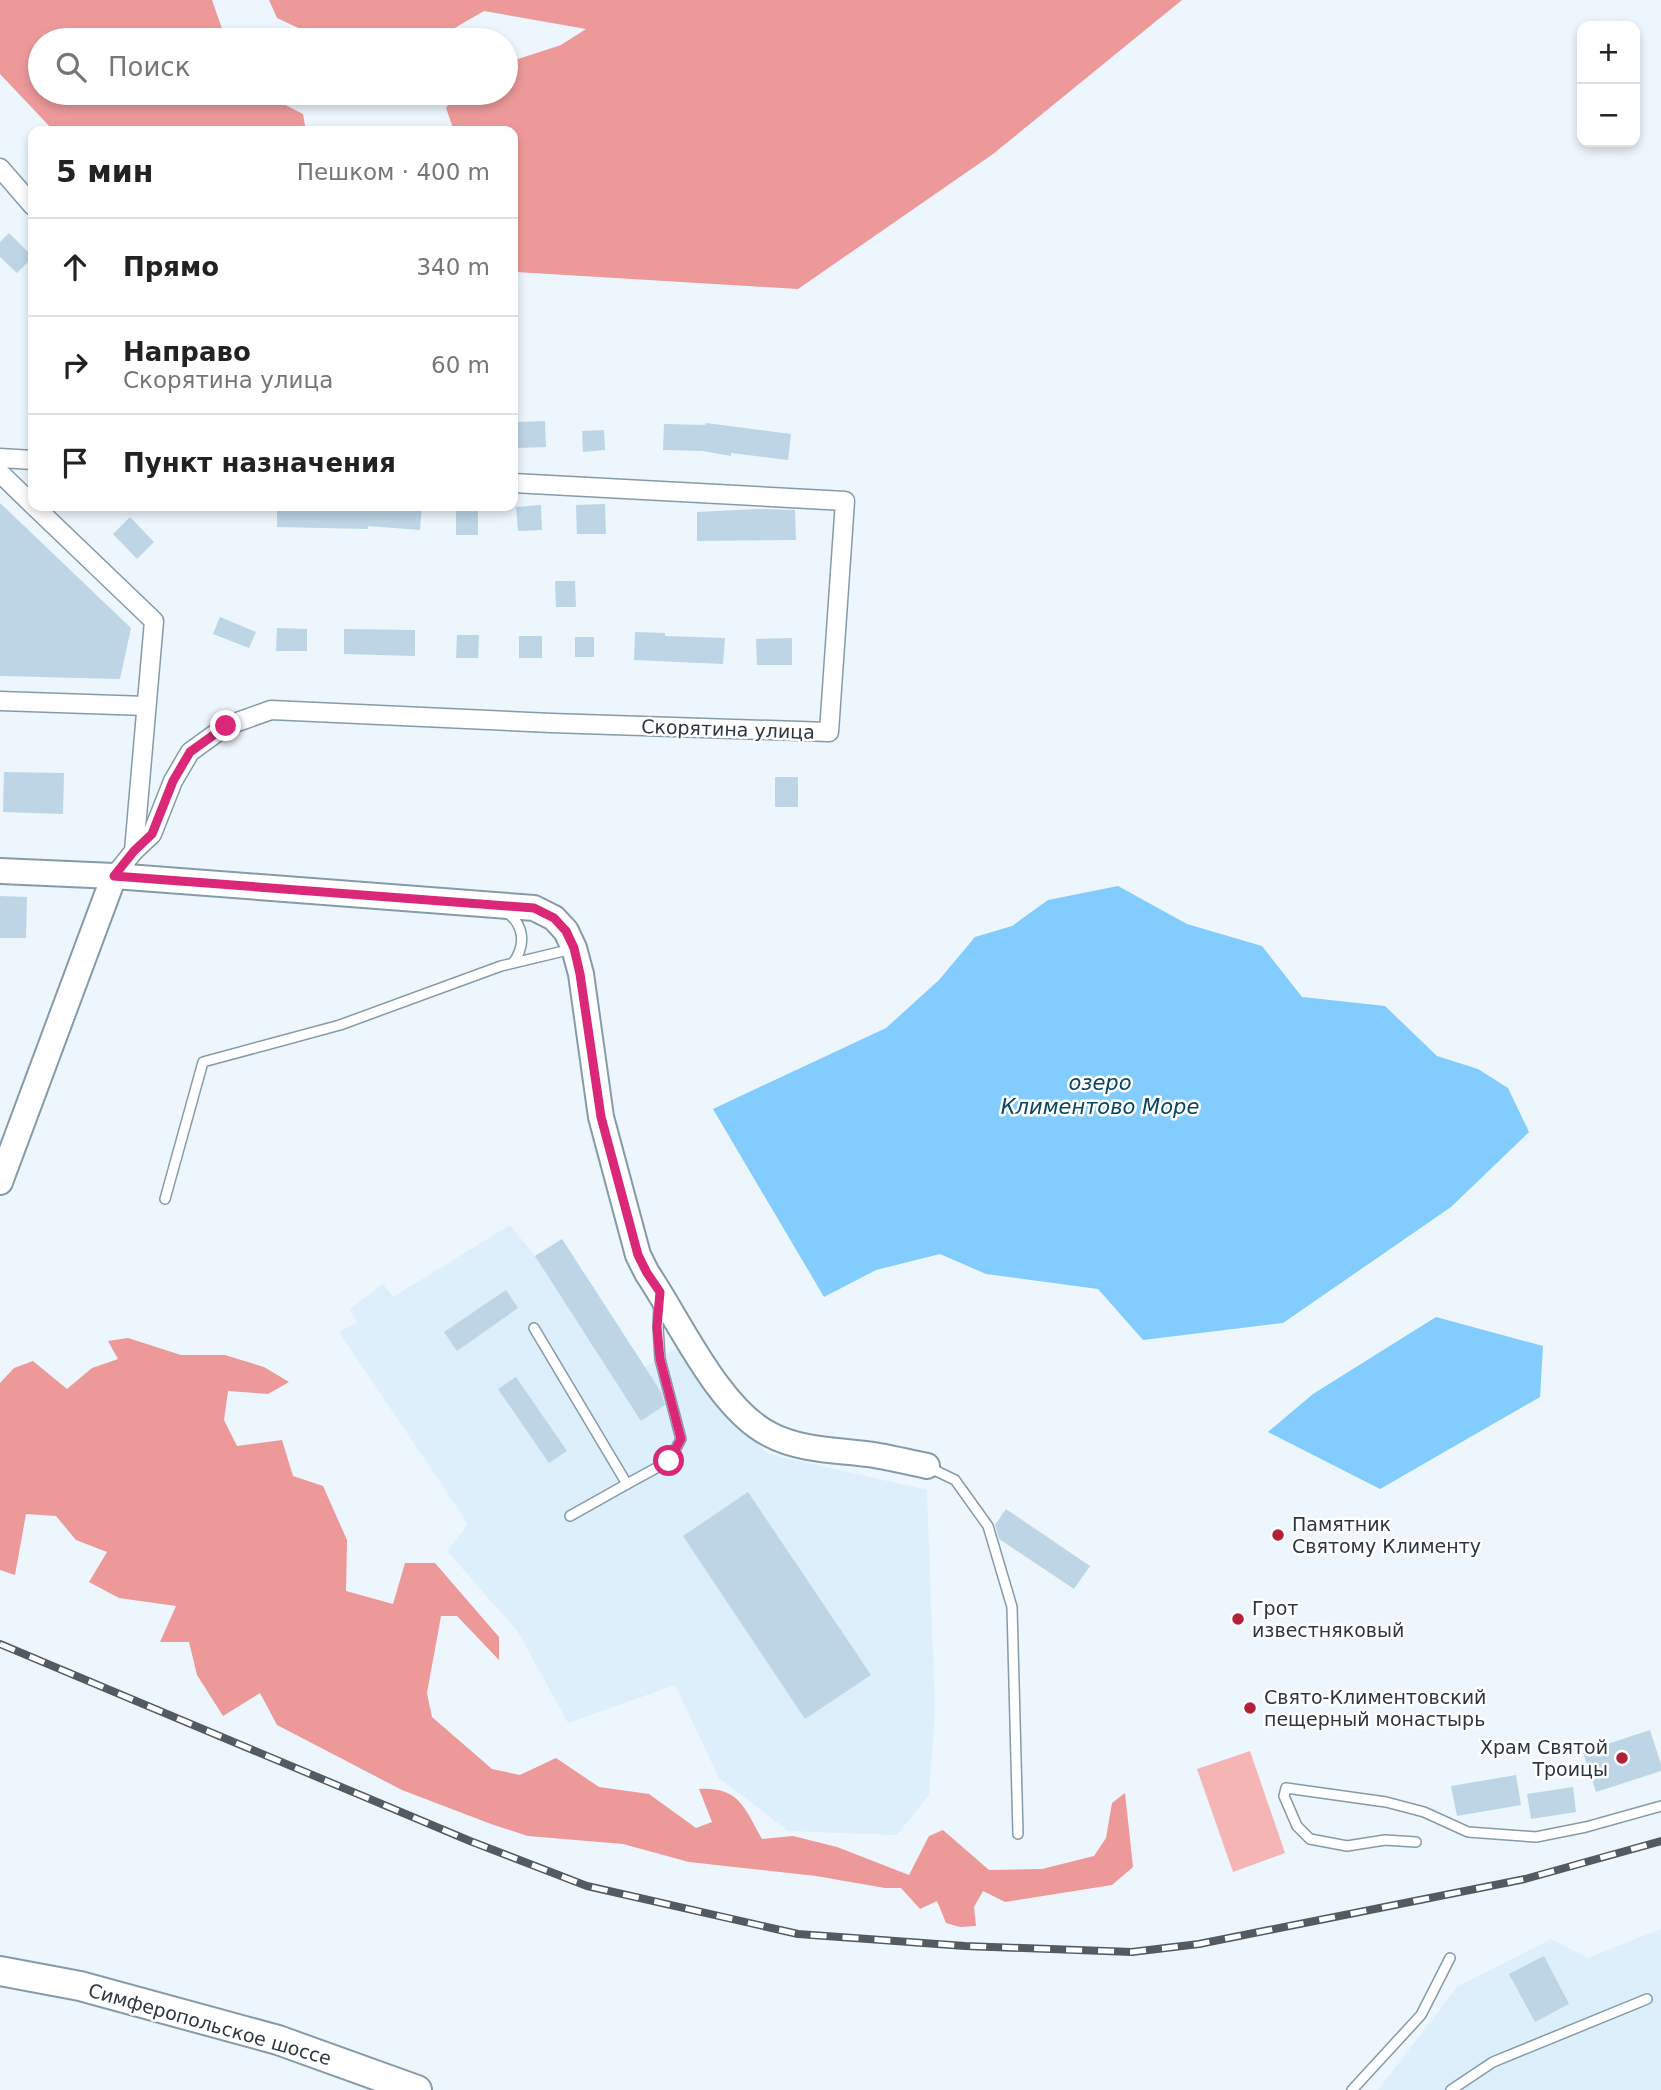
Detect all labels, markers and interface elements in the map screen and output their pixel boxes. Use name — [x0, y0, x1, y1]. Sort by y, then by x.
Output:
map controls — [1577, 21, 1640, 147]
button: + — [1577, 21, 1640, 84]
search box — [28, 28, 518, 105]
icon: search — [52, 48, 90, 86]
text: Поиск — [108, 52, 190, 82]
button: − — [1577, 84, 1640, 147]
text: 5 мин — [56, 154, 154, 189]
text: Пешком · 400 m — [297, 159, 490, 185]
icon: ahead — [56, 248, 94, 286]
text: Прямо — [123, 252, 219, 282]
text: 340 m — [416, 254, 490, 280]
text: Направо — [123, 337, 251, 367]
icon: right — [56, 346, 94, 384]
text: 60 m — [431, 352, 490, 378]
text: Скорятина улица — [123, 367, 333, 393]
icon: arrive — [56, 444, 94, 482]
text: Пункт назначения — [123, 448, 396, 478]
route end — [210, 710, 241, 741]
street label: Скорятина улица — [641, 715, 815, 743]
water label: озеро Климентово Море — [1001, 1071, 1199, 1119]
route start — [653, 1445, 684, 1476]
place label: Памятник Святому Клименту — [1292, 1513, 1481, 1557]
marker: Памятник Святому Клименту — [1270, 1527, 1286, 1543]
place label: Грот известняковый — [1252, 1597, 1404, 1641]
marker: Грот известняковый — [1230, 1611, 1246, 1627]
place label: Свято-Климентовский пещерный монастырь — [1264, 1686, 1486, 1730]
marker: Свято-Климентовский пещерный монастырь — [1242, 1700, 1258, 1716]
place label: Храм Святой Троицы — [1480, 1736, 1608, 1780]
marker: Храм Святой Троицы — [1614, 1750, 1630, 1766]
street label: Симферопольское шоссе — [86, 1979, 334, 2069]

